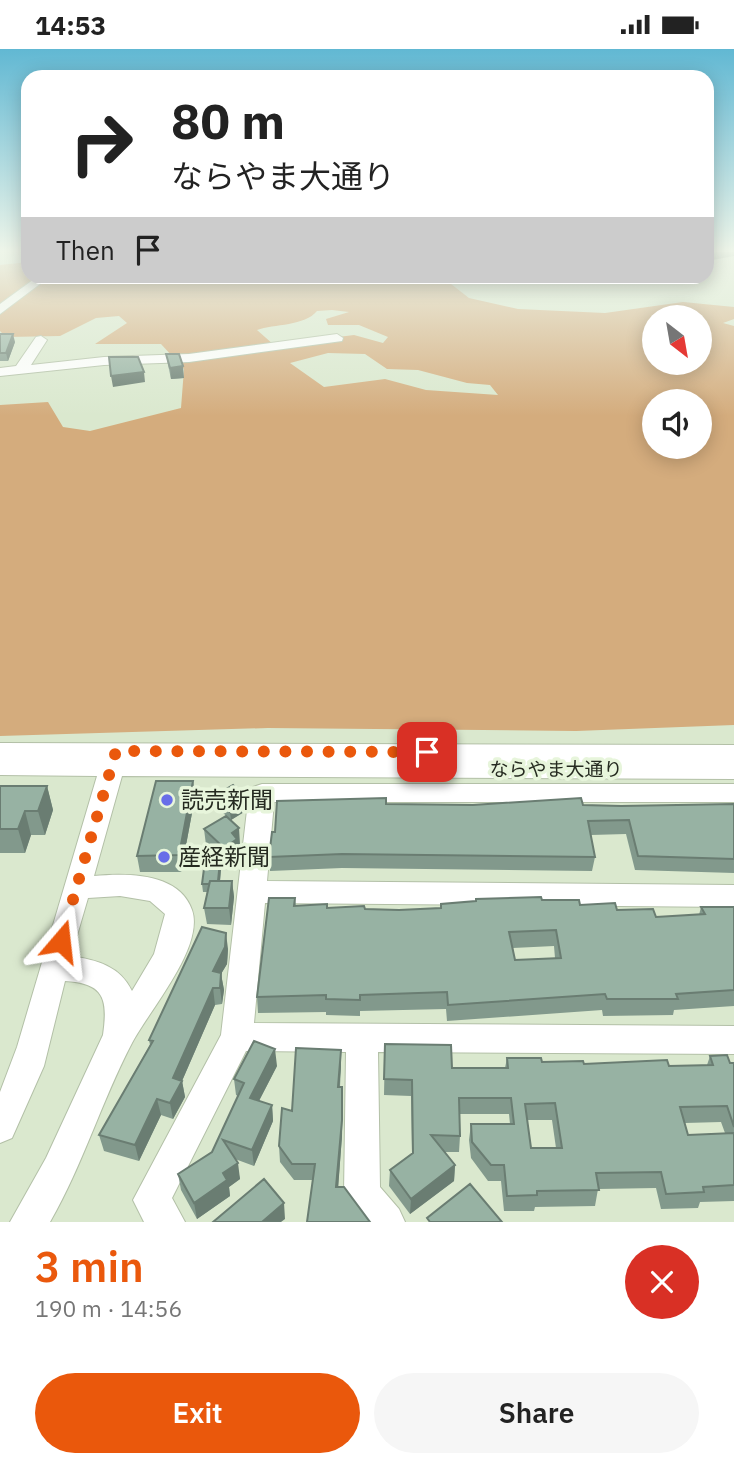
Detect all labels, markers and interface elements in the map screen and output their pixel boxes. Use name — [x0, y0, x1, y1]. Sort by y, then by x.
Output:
text: 14:53 — [35, 8, 106, 42]
text: 80 m — [171, 89, 285, 152]
icon: right — [56, 98, 147, 189]
text: ならやま大通り — [171, 155, 395, 197]
icon: arrive — [129, 231, 167, 269]
text: Then — [56, 233, 115, 267]
north arrow — [642, 305, 712, 375]
map controls — [642, 305, 712, 459]
button: sound — [642, 389, 712, 459]
pin — [397, 722, 457, 782]
icon: arrive — [408, 733, 446, 771]
street label: ならやま大通り — [489, 757, 623, 781]
place label: 読売新聞 — [181, 784, 273, 814]
marker: 読売新聞 — [159, 792, 175, 808]
place label: 産経新聞 — [178, 841, 270, 871]
marker: 産経新聞 — [156, 849, 172, 865]
position arrow — [24, 904, 98, 978]
text: 3 min — [35, 1239, 144, 1294]
button: close — [625, 1245, 699, 1319]
text: 190 m · 14:56 — [35, 1293, 182, 1323]
button: Exit — [35, 1373, 360, 1453]
button: Share — [374, 1373, 699, 1453]

